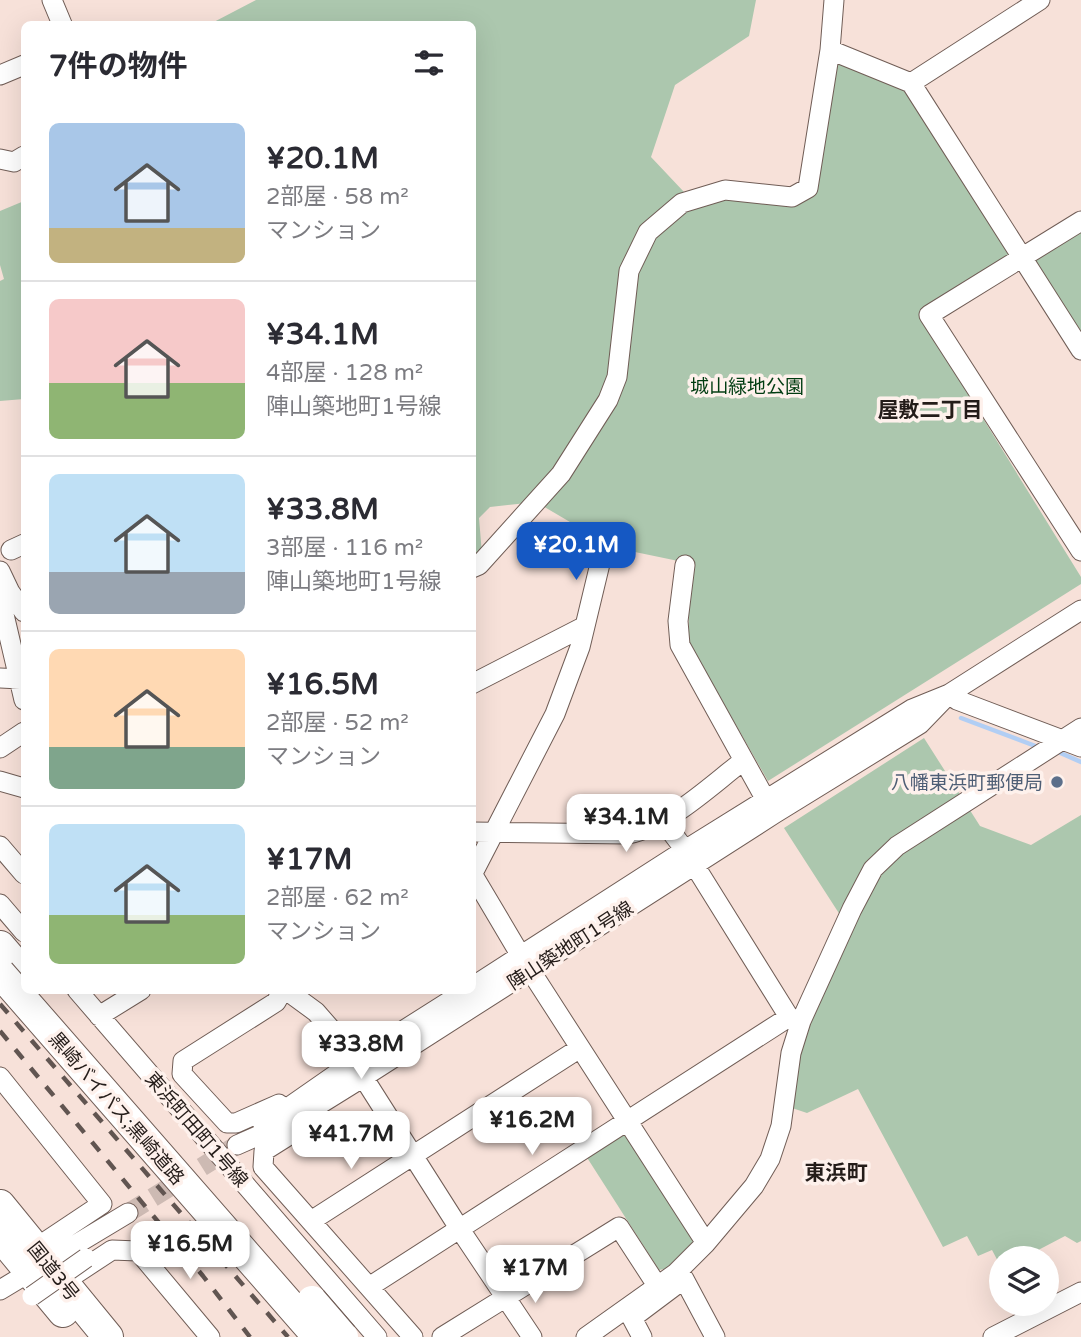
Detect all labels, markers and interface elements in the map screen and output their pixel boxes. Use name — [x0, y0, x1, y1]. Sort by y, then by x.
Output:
icon: filters — [410, 44, 448, 82]
text: 7件の物件 — [49, 48, 188, 85]
text: ¥20.1M — [266, 140, 379, 177]
icon: home — [105, 151, 189, 235]
text: 2部屋 · 58 m² — [266, 183, 409, 211]
text: マンション — [266, 217, 381, 245]
text: ¥34.1M — [266, 316, 379, 353]
icon: home — [105, 327, 189, 411]
text: 4部屋 · 128 m² — [266, 359, 423, 387]
park label: 城山緑地公園 — [690, 376, 804, 398]
text: 陣山築地町1号線 — [266, 393, 441, 421]
district label: 屋敷二丁目 — [878, 398, 983, 423]
text: ¥33.8M — [266, 491, 379, 528]
icon: home — [105, 502, 189, 586]
pin: ¥20.1M — [519, 522, 633, 582]
text: ¥20.1M — [533, 531, 619, 559]
text: 3部屋 · 116 m² — [266, 534, 423, 562]
text: 陣山築地町1号線 — [266, 568, 441, 596]
text: ¥16.5M — [266, 666, 379, 703]
icon: home — [105, 677, 189, 761]
text: 2部屋 · 52 m² — [266, 709, 409, 737]
text: マンション — [266, 743, 381, 771]
place label: 八幡東浜町郵便局 — [891, 772, 1043, 794]
marker: 八幡東浜町郵便局 — [1049, 774, 1065, 790]
pin: ¥34.1M — [569, 794, 683, 854]
text: ¥34.1M — [583, 803, 669, 831]
text: ¥17M — [266, 841, 352, 878]
icon: home — [105, 852, 189, 936]
text: 2部屋 · 62 m² — [266, 884, 409, 912]
street label: 陣山築地町1号線 — [504, 897, 637, 995]
text: マンション — [266, 918, 381, 946]
pin: ¥33.8M — [304, 1021, 418, 1081]
street label: 黒崎バイパス;黒崎道路 — [44, 1028, 188, 1189]
text: ¥33.8M — [318, 1030, 404, 1058]
street label: 東浜町田町1号線 — [140, 1068, 252, 1192]
pin: ¥16.2M — [475, 1098, 589, 1157]
text: ¥16.2M — [489, 1106, 575, 1134]
pin: ¥41.7M — [294, 1112, 408, 1171]
text: ¥41.7M — [308, 1120, 394, 1148]
district label: 東浜町 — [805, 1161, 868, 1186]
pin: ¥16.5M — [133, 1222, 247, 1281]
text: ¥16.5M — [147, 1230, 233, 1258]
street label: 国道3号 — [23, 1238, 83, 1305]
pin: ¥17M — [494, 1246, 576, 1305]
map controls — [989, 1246, 1059, 1316]
button: layers — [989, 1246, 1059, 1316]
text: ¥17M — [502, 1254, 568, 1282]

